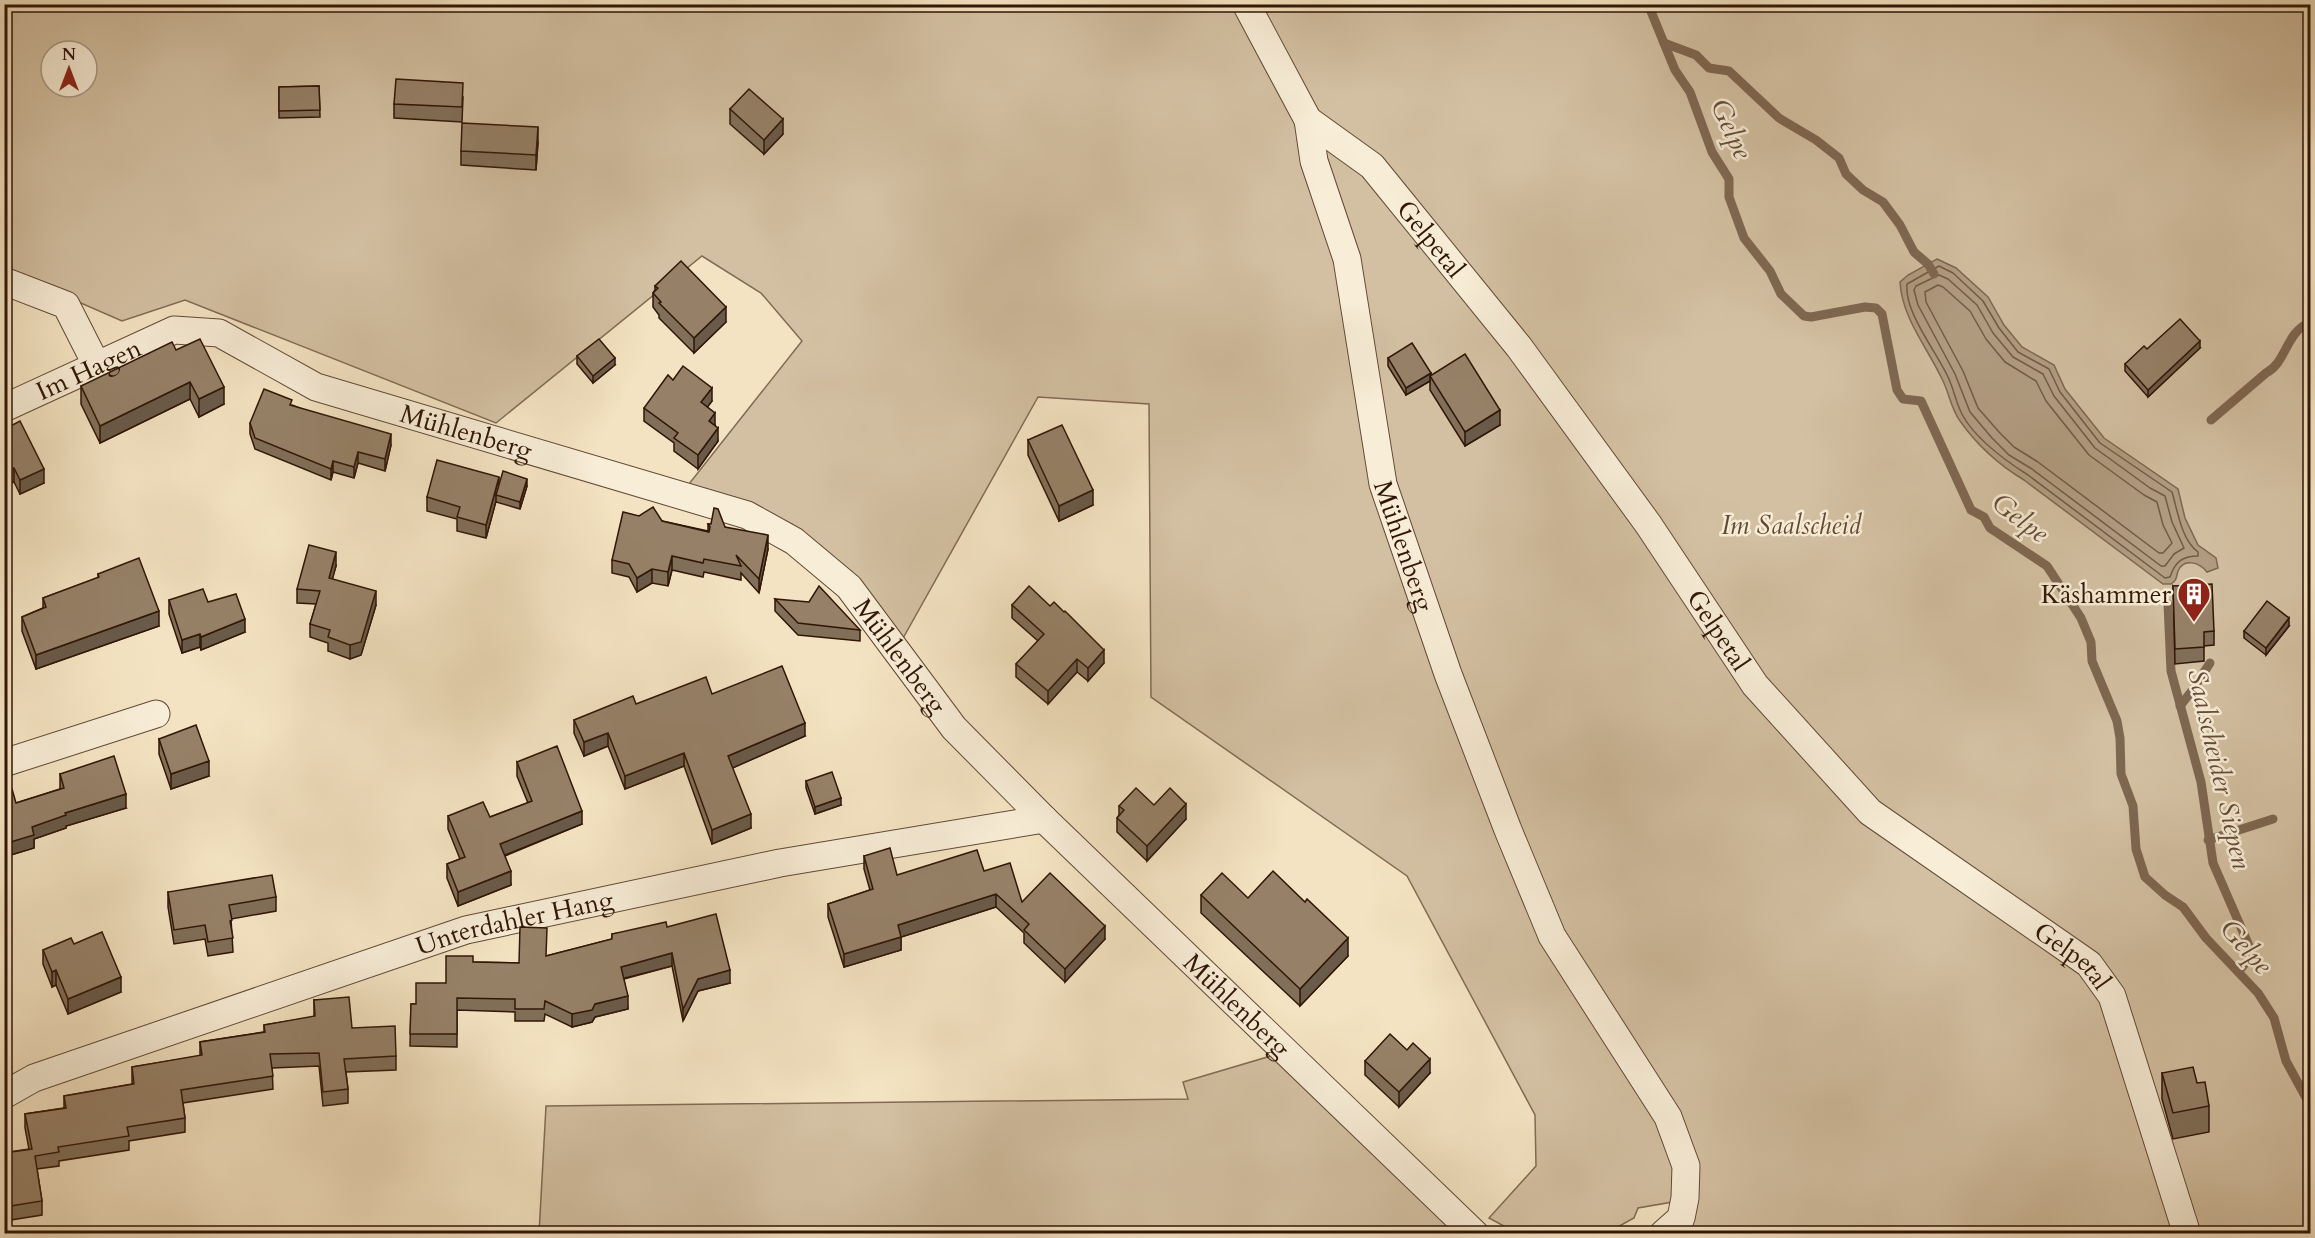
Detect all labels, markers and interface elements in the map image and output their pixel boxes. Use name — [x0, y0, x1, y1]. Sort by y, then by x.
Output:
north arrow — [39, 39, 99, 99]
text: N — [62, 44, 76, 66]
water label: Gelpe — [1701, 93, 1761, 166]
street label: Gelpetal — [1389, 192, 1473, 285]
street label: Im Hagen — [30, 330, 147, 408]
street label: Mühlenberg — [396, 396, 537, 468]
street label: Mühlenberg — [1366, 476, 1443, 616]
water label: Gelpe — [1984, 484, 2056, 552]
park label: Im Saalscheid — [1721, 508, 1862, 543]
building icon: Käshammer — [2176, 576, 2212, 623]
place label: Käshammer — [2041, 577, 2172, 612]
street label: Gelpetal — [1679, 583, 1758, 678]
street label: Mühlenberg — [846, 591, 955, 721]
water label: Saalscheider Siepen — [2178, 665, 2260, 873]
street label: Unterdahler Hang — [411, 882, 617, 963]
water label: Gelpe — [2211, 911, 2281, 983]
street label: Gelpetal — [2027, 914, 2120, 997]
street label: Mühlenberg — [1176, 945, 1299, 1065]

